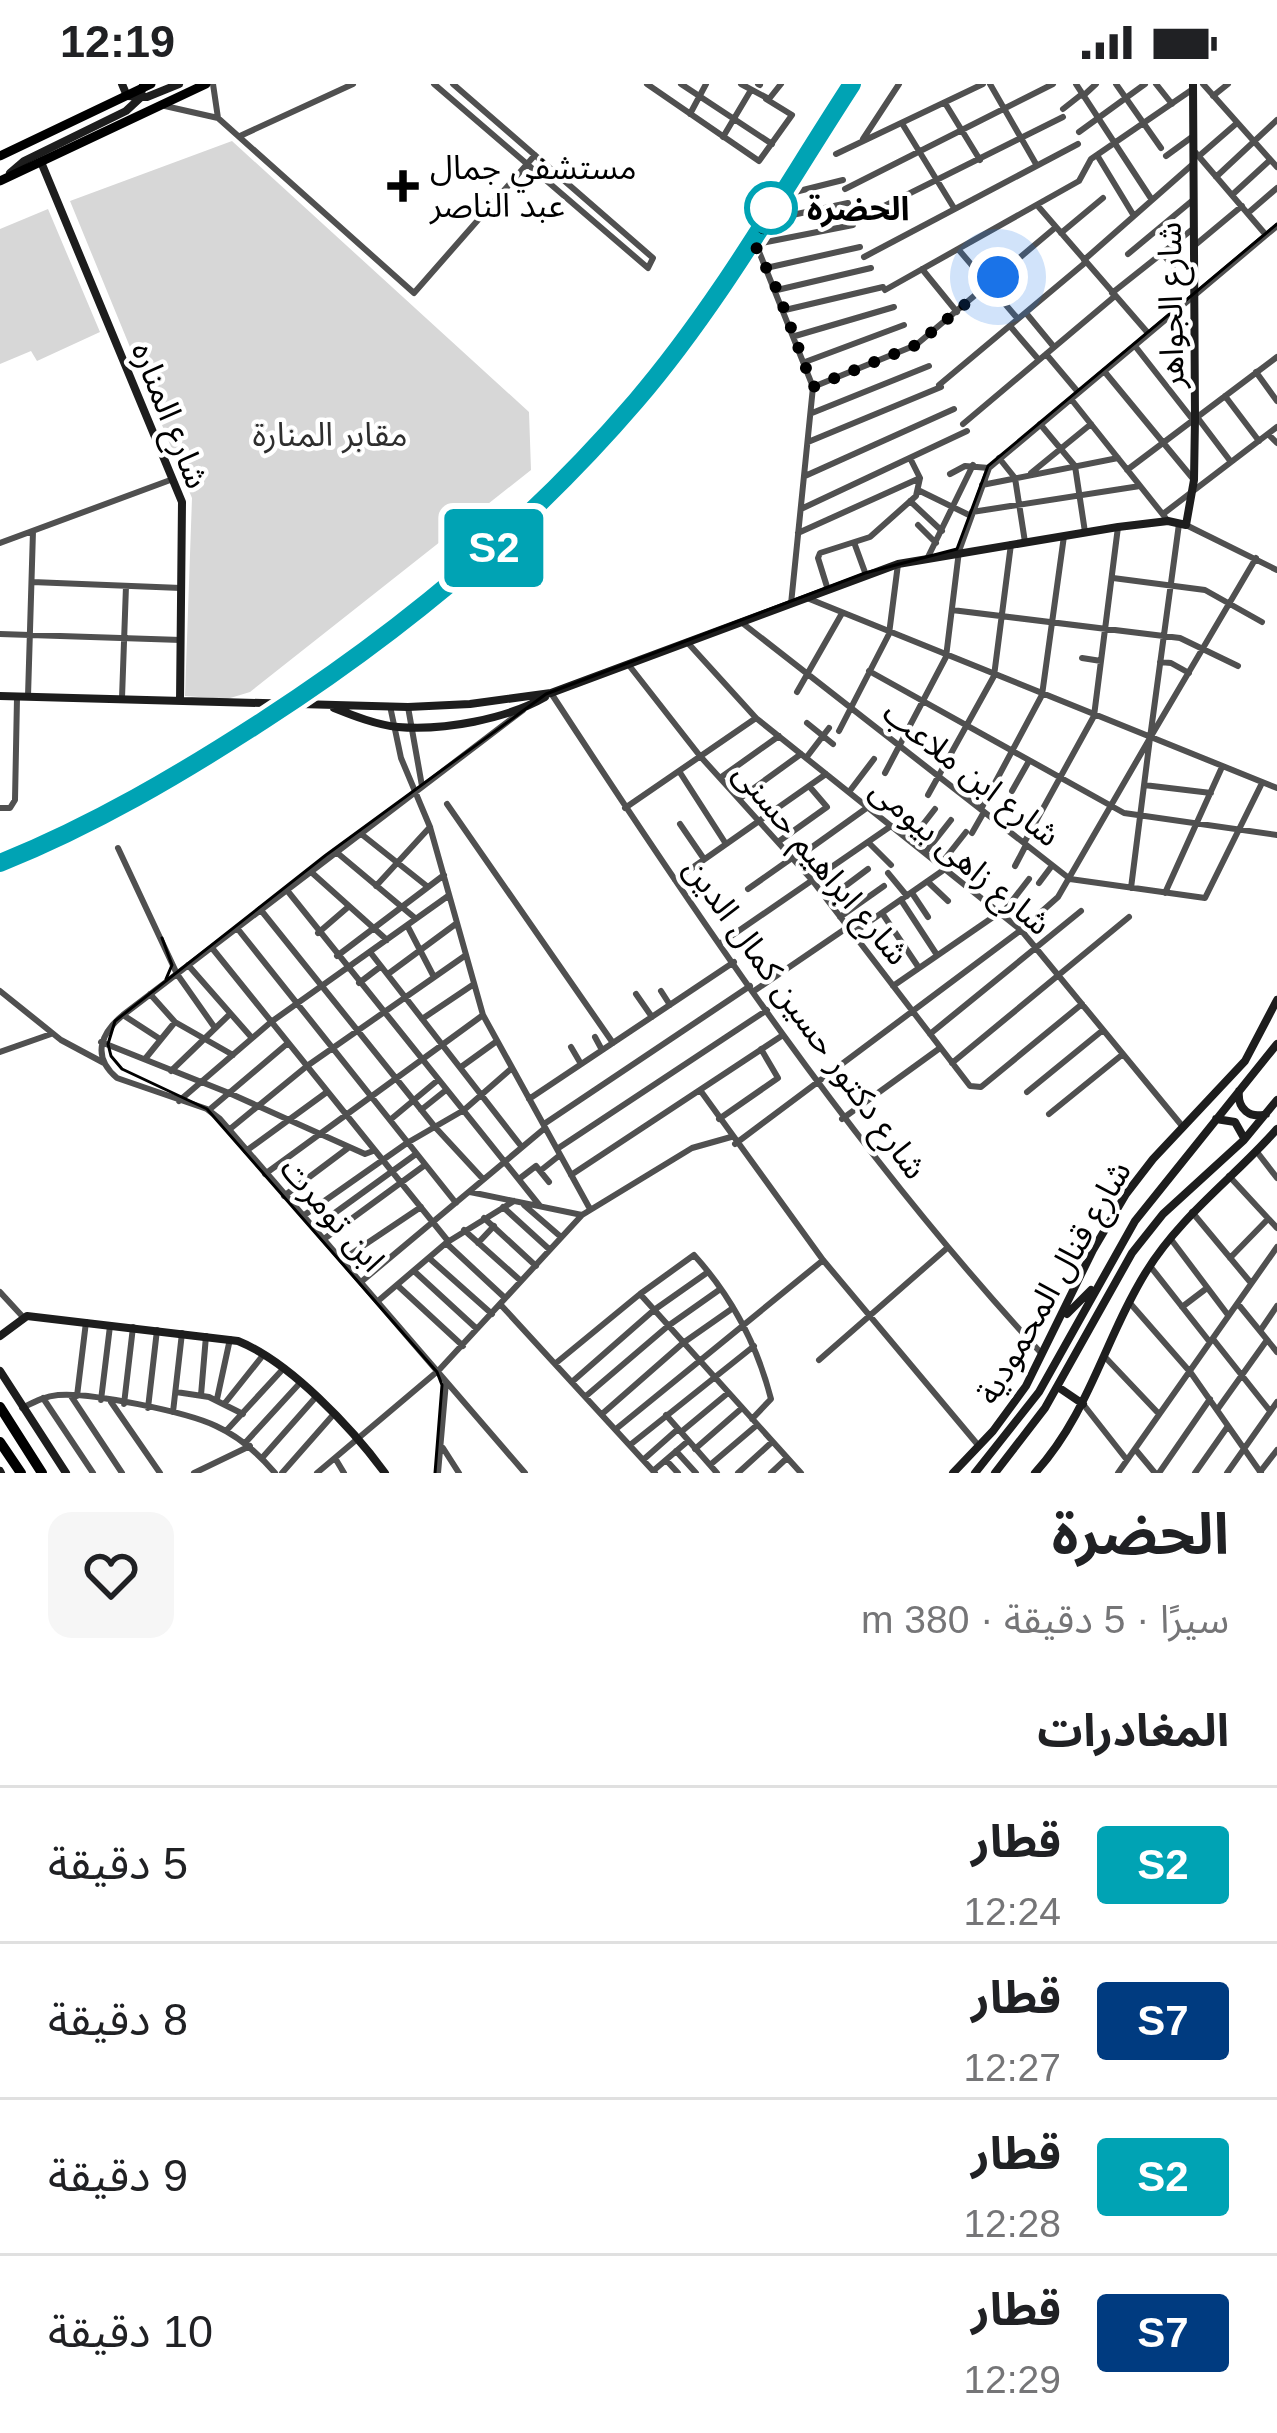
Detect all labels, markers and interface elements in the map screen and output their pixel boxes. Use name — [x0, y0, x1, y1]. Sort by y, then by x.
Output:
text: 12:19 — [60, 16, 175, 67]
place label: مستشفي جمال عبد الناصر — [429, 149, 637, 225]
marker: مستشفي جمال عبد الناصر — [387, 170, 419, 202]
marker: الحضرة — [746, 183, 796, 233]
place label: الحضرة — [807, 190, 910, 228]
street label: شارع الجواهر — [1151, 221, 1196, 389]
your location — [968, 247, 1028, 307]
street label: شارع المناره — [119, 337, 217, 496]
park label: مقابر المنارة — [253, 416, 407, 454]
line badge: S2 — [440, 509, 548, 587]
text: S2 — [468, 524, 520, 571]
street label: شارع ابن ملاعب — [873, 693, 1067, 858]
street label: شارع ابراهيم حسنى — [721, 755, 917, 976]
street label: شارع زاهى بيومى — [859, 770, 1058, 947]
street label: شارع دكتور حسين كمال الدين — [672, 851, 934, 1189]
street label: ابن تومرت — [272, 1150, 392, 1279]
street label: شارع قنال المحمودية — [969, 1154, 1143, 1413]
text: الحضرة — [1052, 1502, 1229, 1566]
button: heart — [48, 1512, 174, 1638]
text: سيرًا · 5 دقيقة · 380 m — [861, 1598, 1229, 1641]
text: المغادرات — [1037, 1705, 1229, 1756]
text: قطار — [971, 1816, 1061, 1867]
text: 5 دقيقة — [48, 1838, 188, 1889]
text: S2 — [1137, 1841, 1189, 1888]
text: 12:24 — [963, 1890, 1061, 1933]
text: قطار — [971, 1972, 1061, 2023]
text: 8 دقيقة — [48, 1994, 188, 2045]
text: S7 — [1137, 1997, 1189, 2044]
text: 12:27 — [963, 2046, 1061, 2089]
text: قطار — [971, 2128, 1061, 2179]
text: 9 دقيقة — [48, 2150, 188, 2201]
text: S2 — [1137, 2153, 1189, 2200]
text: 12:28 — [963, 2202, 1061, 2245]
text: قطار — [971, 2284, 1061, 2335]
text: 10 دقيقة — [48, 2306, 213, 2357]
text: S7 — [1137, 2309, 1189, 2356]
text: 12:29 — [963, 2358, 1061, 2401]

